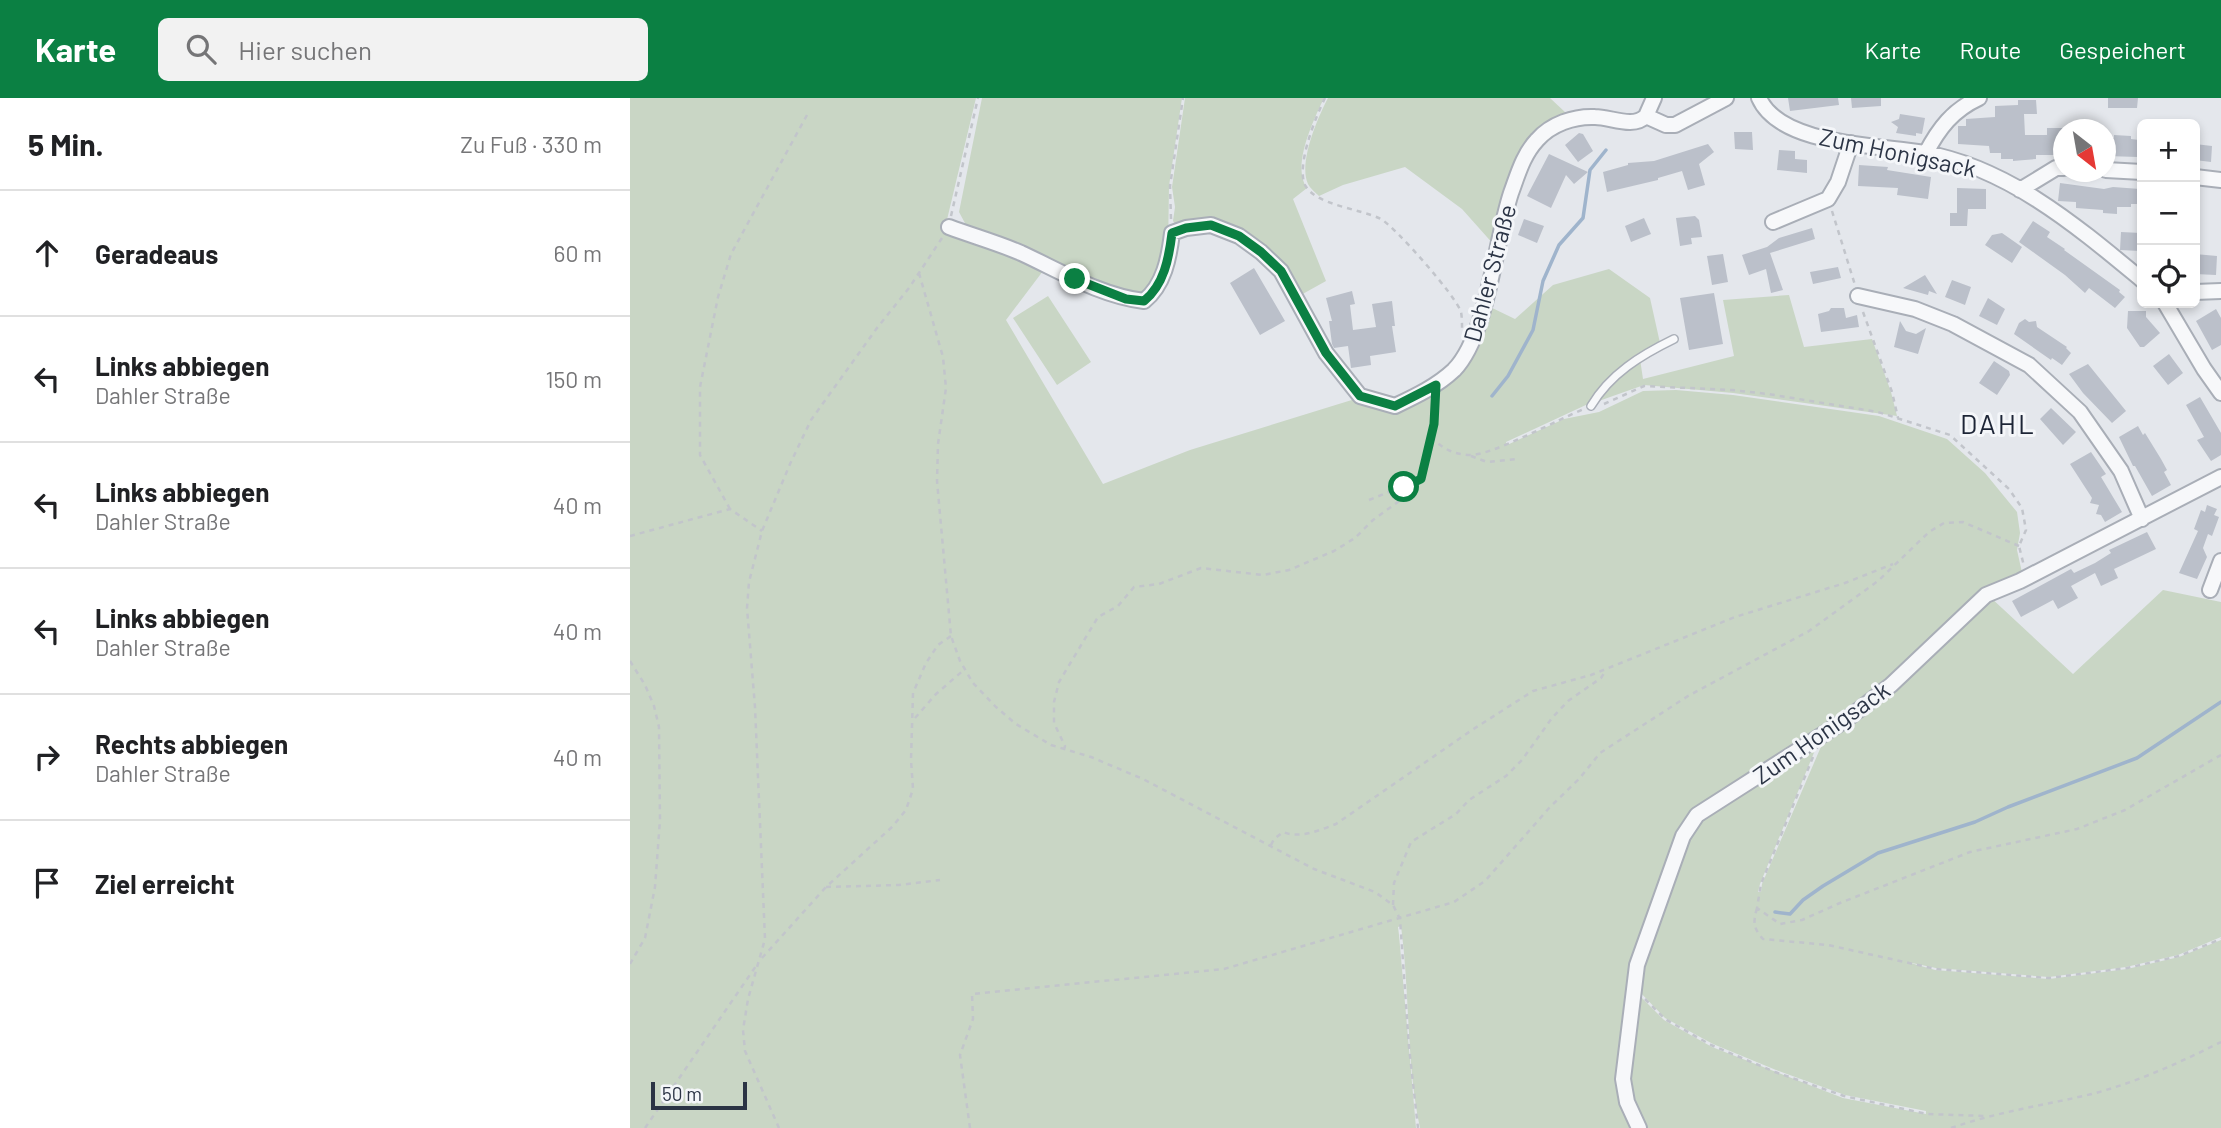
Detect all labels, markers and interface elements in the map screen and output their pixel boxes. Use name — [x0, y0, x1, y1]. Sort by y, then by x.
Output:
search box — [158, 18, 648, 81]
text: Karte — [35, 29, 116, 69]
icon: search — [182, 30, 220, 68]
text: Hier suchen — [238, 34, 372, 65]
text: Karte — [1864, 35, 1922, 64]
text: Route — [1960, 35, 2021, 64]
text: Gespeichert — [2059, 35, 2186, 64]
north arrow — [2053, 119, 2116, 182]
map controls — [2137, 119, 2200, 308]
button: + — [2137, 119, 2200, 182]
street label: Zum Honigsack — [1817, 121, 1979, 183]
text: 5 Min. — [28, 126, 104, 162]
text: Zu Fuß · 330 m — [460, 130, 602, 158]
button: − — [2137, 182, 2200, 245]
street label: Dahler Straße — [1457, 201, 1521, 345]
icon: ahead — [28, 234, 66, 272]
text: Geradeaus — [95, 238, 218, 269]
text: 60 m — [554, 239, 602, 267]
button: locate — [2137, 245, 2200, 308]
route end — [1059, 263, 1090, 294]
text: Links abbiegen — [95, 350, 269, 381]
icon: left — [28, 360, 66, 398]
text: 150 m — [546, 365, 602, 393]
text: Dahler Straße — [95, 381, 231, 409]
district label: DAHL — [1960, 406, 2036, 440]
route start — [1388, 471, 1419, 502]
text: Links abbiegen — [95, 476, 269, 507]
icon: left — [28, 486, 66, 524]
text: 40 m — [553, 491, 602, 519]
text: Dahler Straße — [95, 507, 231, 535]
text: Links abbiegen — [95, 602, 269, 633]
icon: left — [28, 612, 66, 650]
text: 40 m — [553, 617, 602, 645]
text: Dahler Straße — [95, 633, 231, 661]
street label: Zum Honigsack — [1747, 674, 1895, 790]
text: Rechts abbiegen — [95, 728, 288, 759]
icon: right — [28, 738, 66, 776]
text: 40 m — [553, 743, 602, 771]
text: Dahler Straße — [95, 759, 231, 787]
icon: arrive — [28, 864, 66, 902]
text: Ziel erreicht — [95, 868, 235, 899]
scale bar — [651, 1079, 747, 1111]
text: 50 m — [662, 1082, 702, 1105]

